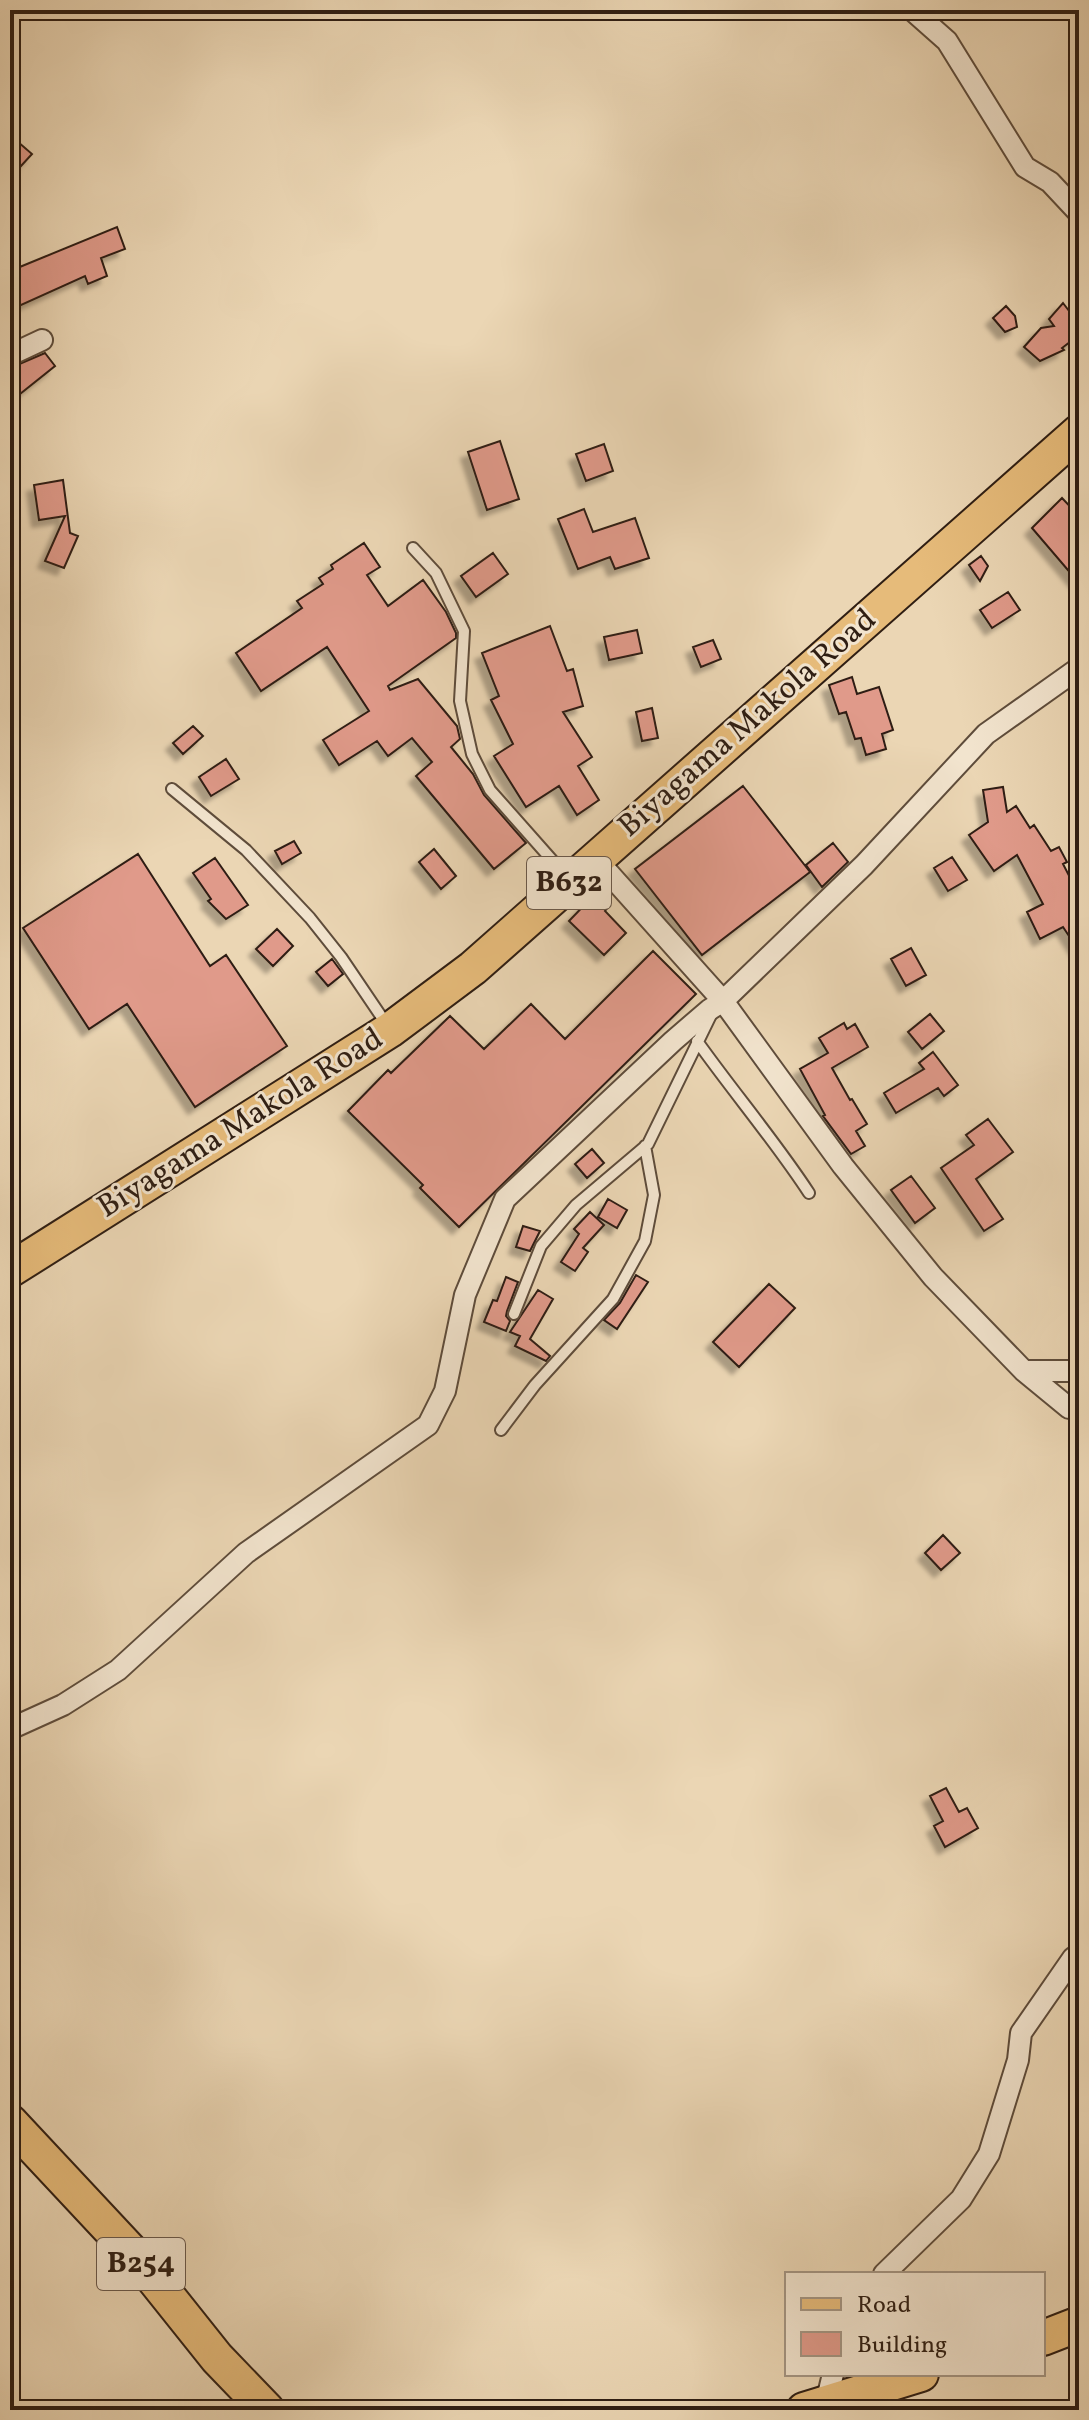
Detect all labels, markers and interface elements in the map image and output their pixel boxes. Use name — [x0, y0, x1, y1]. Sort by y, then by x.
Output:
street label: Biyagama Makola Road — [609, 599, 887, 849]
road number: B632 — [527, 857, 611, 909]
street label: Biyagama Makola Road — [90, 1018, 392, 1230]
road number: B254 — [97, 2238, 185, 2290]
legend — [785, 2272, 1045, 2376]
text: Road — [857, 2289, 911, 2323]
text: Building — [857, 2329, 947, 2363]

